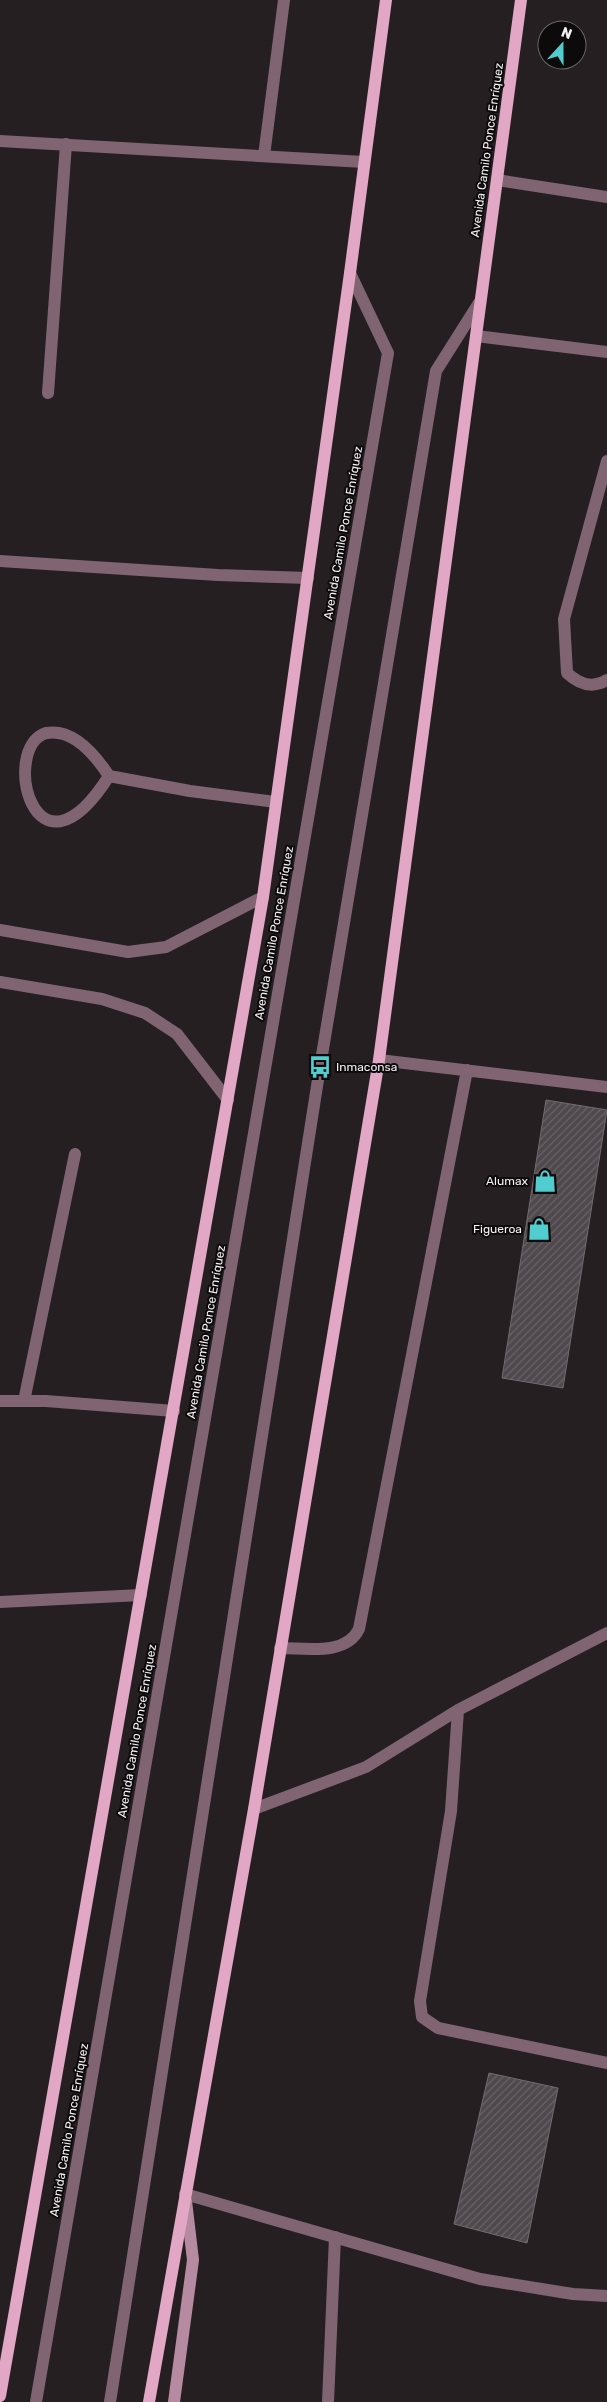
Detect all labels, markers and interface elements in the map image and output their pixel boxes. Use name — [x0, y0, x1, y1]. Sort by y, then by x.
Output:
north arrow — [537, 20, 587, 70]
text: N — [559, 24, 574, 43]
street label: Avenida Camilo Ponce Enríquez — [468, 62, 506, 238]
street label: Avenida Camilo Ponce Enríquez — [321, 445, 365, 621]
street label: Avenida Camilo Ponce Enríquez — [252, 845, 296, 1021]
bus stop icon: Inmaconsa — [307, 1054, 333, 1080]
place label: Inmaconsa — [336, 1060, 397, 1074]
shop icon: Alumax — [532, 1168, 558, 1194]
place label: Alumax — [486, 1174, 529, 1188]
shop icon: Figueroa — [526, 1216, 552, 1242]
place label: Figueroa — [473, 1222, 522, 1236]
street label: Avenida Camilo Ponce Enríquez — [184, 1244, 228, 1420]
street label: Avenida Camilo Ponce Enríquez — [115, 1643, 159, 1819]
street label: Avenida Camilo Ponce Enríquez — [47, 2042, 91, 2218]

